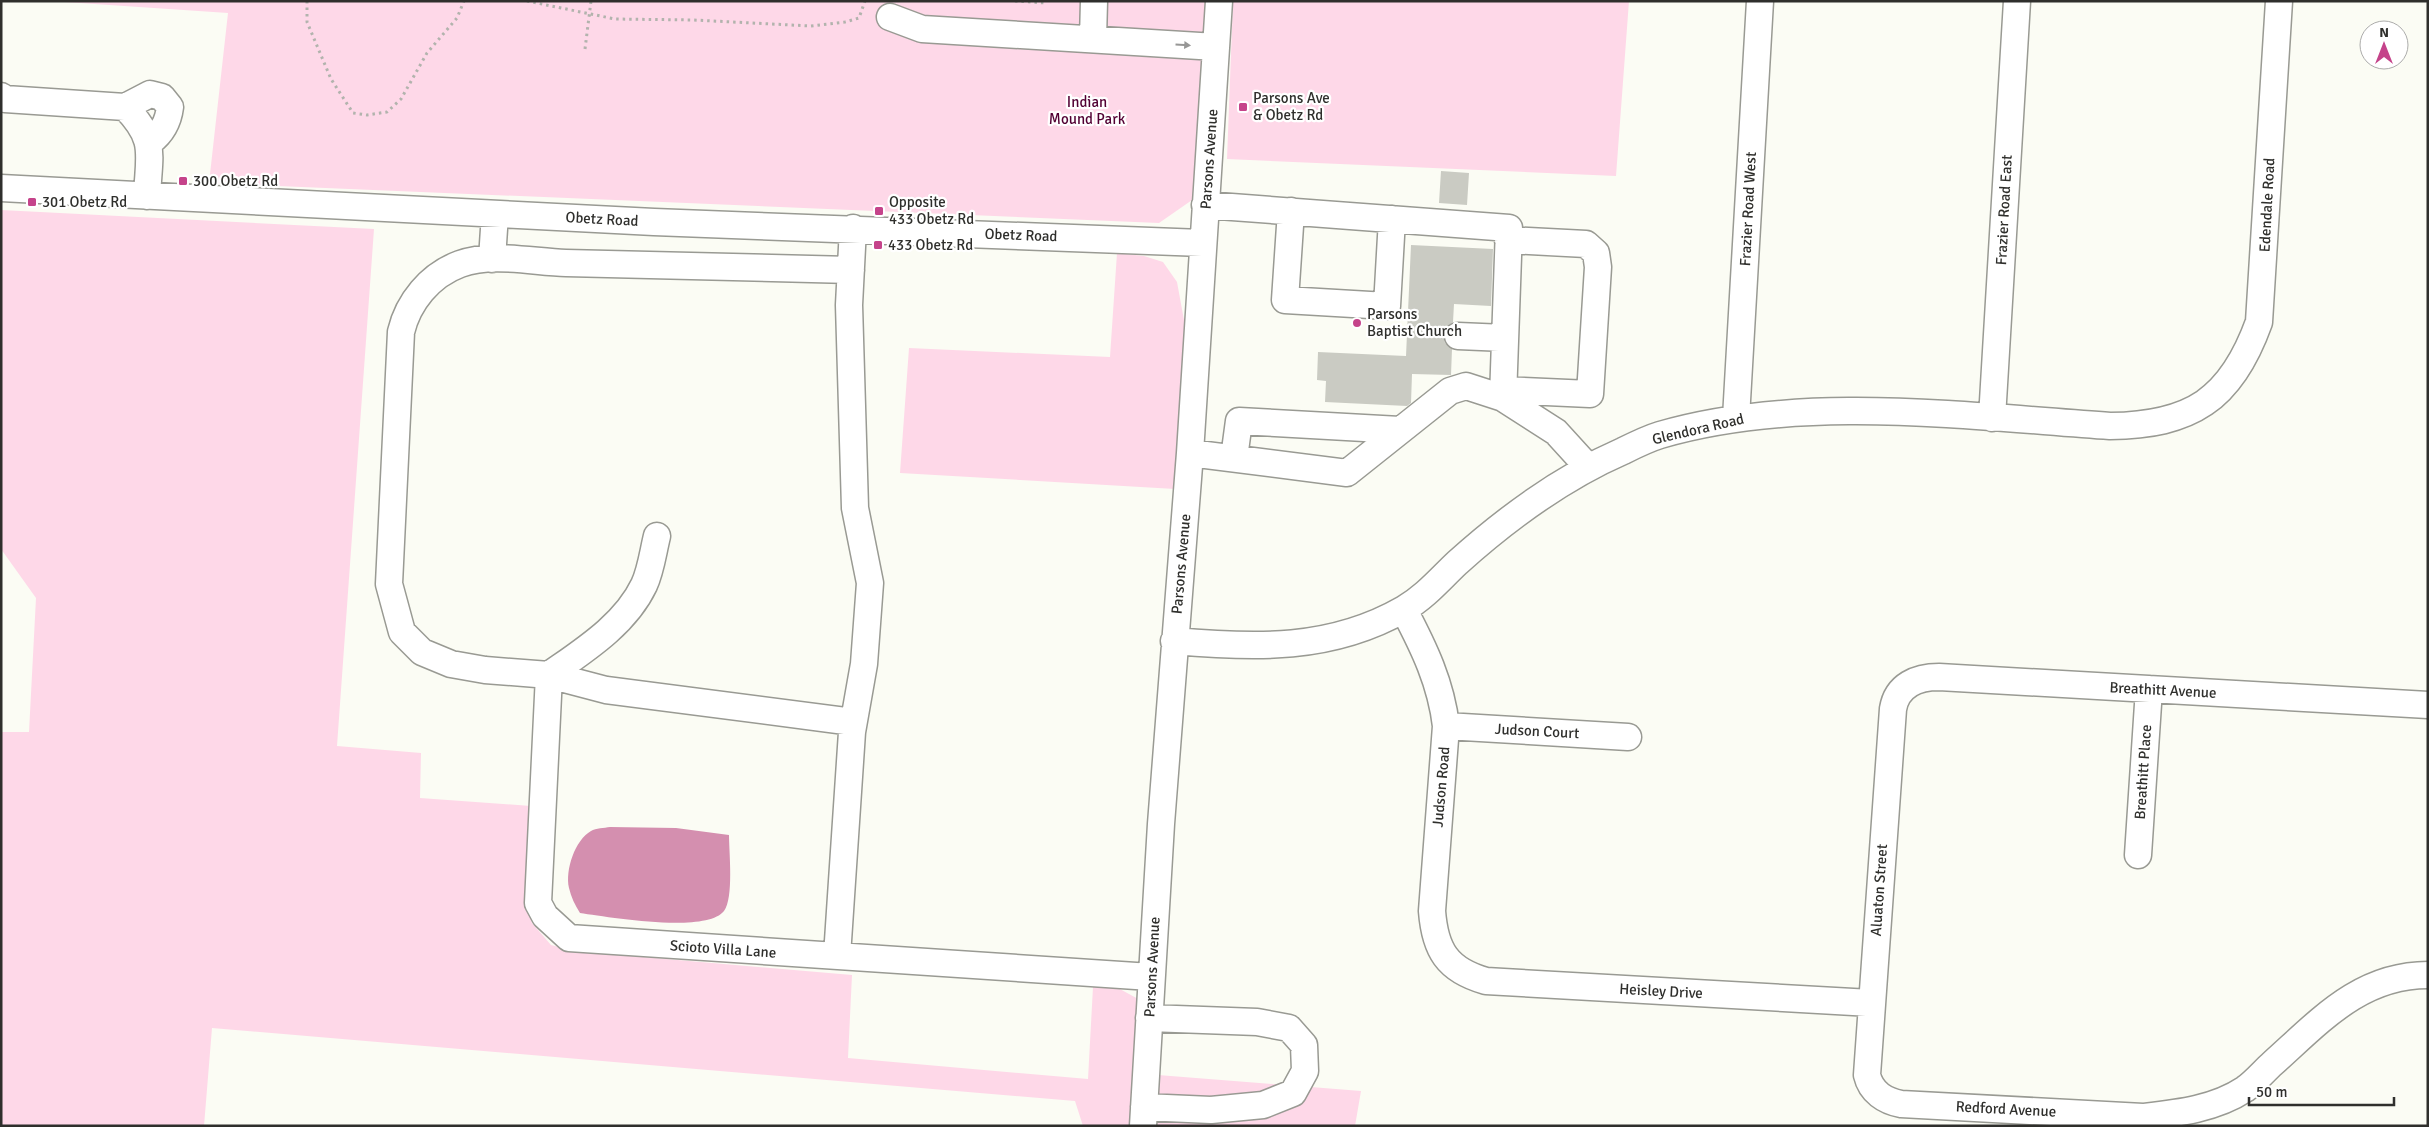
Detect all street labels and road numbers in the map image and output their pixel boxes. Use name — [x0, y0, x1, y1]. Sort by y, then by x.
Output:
street label: Parsons Avenue — [1197, 108, 1221, 210]
street label: Frazier Road West — [1736, 151, 1760, 267]
street label: Frazier Road East — [1992, 154, 2016, 266]
street label: Edendale Road — [2256, 157, 2278, 253]
street label: Obetz Road — [565, 208, 639, 230]
street label: Obetz Road — [984, 225, 1058, 245]
street label: Glendora Road — [1650, 410, 1746, 448]
street label: Parsons Avenue — [1168, 513, 1194, 615]
street label: Breathitt Avenue — [2109, 678, 2217, 702]
street label: Judson Court — [1494, 720, 1580, 742]
street label: Breathitt Place — [2131, 724, 2155, 820]
street label: Judson Road — [1429, 746, 1453, 828]
street label: Aluaton Street — [1867, 843, 1891, 937]
street label: Parsons Avenue — [1140, 916, 1164, 1018]
street label: Scioto Villa Lane — [669, 936, 777, 962]
street label: Heisley Drive — [1619, 980, 1703, 1002]
street label: Redford Avenue — [1955, 1097, 2057, 1121]

